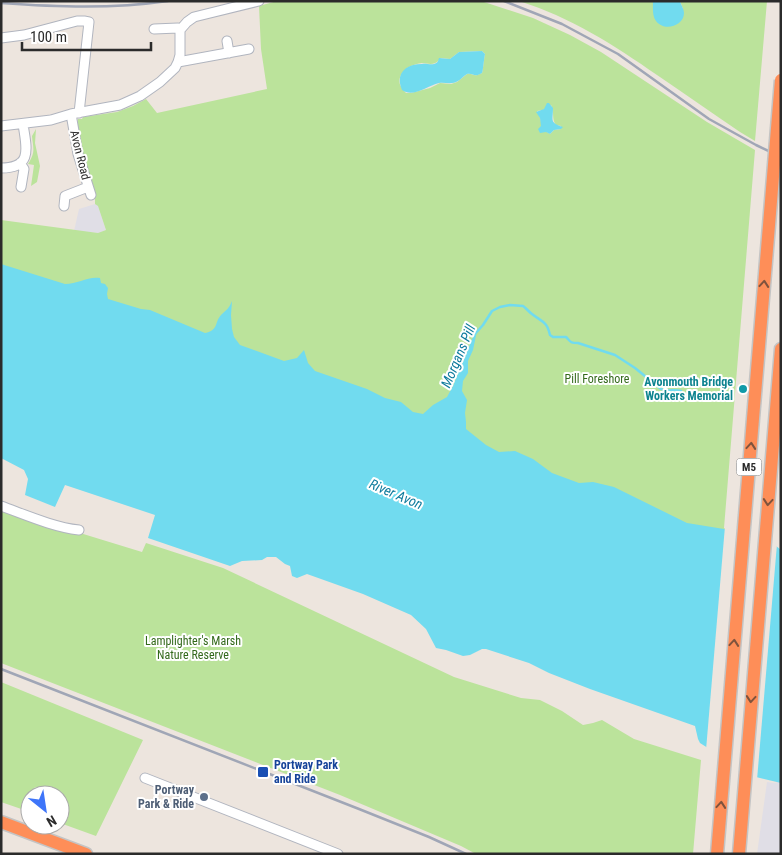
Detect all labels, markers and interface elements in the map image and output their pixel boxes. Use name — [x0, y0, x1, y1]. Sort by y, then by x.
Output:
scale bar — [22, 20, 151, 52]
text: 100 m — [30, 28, 67, 46]
street label: Avon Road — [67, 129, 93, 181]
one-way arrow — [758, 280, 769, 288]
water label: Morgans Pill — [438, 321, 479, 390]
park label: Pill Foreshore — [565, 372, 630, 386]
place label: Avonmouth Bridge Workers Memorial — [644, 375, 733, 403]
marker: Avonmouth Bridge Workers Memorial — [737, 383, 749, 395]
one-way arrow — [745, 442, 756, 450]
road number: M5 — [736, 458, 762, 476]
water label: River Avon — [367, 476, 425, 512]
one-way arrow — [763, 499, 774, 507]
park label: Lamplighter's Marsh Nature Reserve — [145, 634, 241, 662]
one-way arrow — [729, 639, 740, 647]
one-way arrow — [746, 696, 757, 704]
place label: Portway Park and Ride — [274, 758, 338, 786]
marker: Portway Park and Ride — [256, 765, 270, 779]
place label: Portway Park & Ride — [138, 783, 195, 811]
north arrow — [20, 785, 70, 835]
marker: Portway Park & Ride — [198, 791, 210, 803]
one-way arrow — [715, 801, 726, 809]
text: N — [44, 812, 59, 830]

